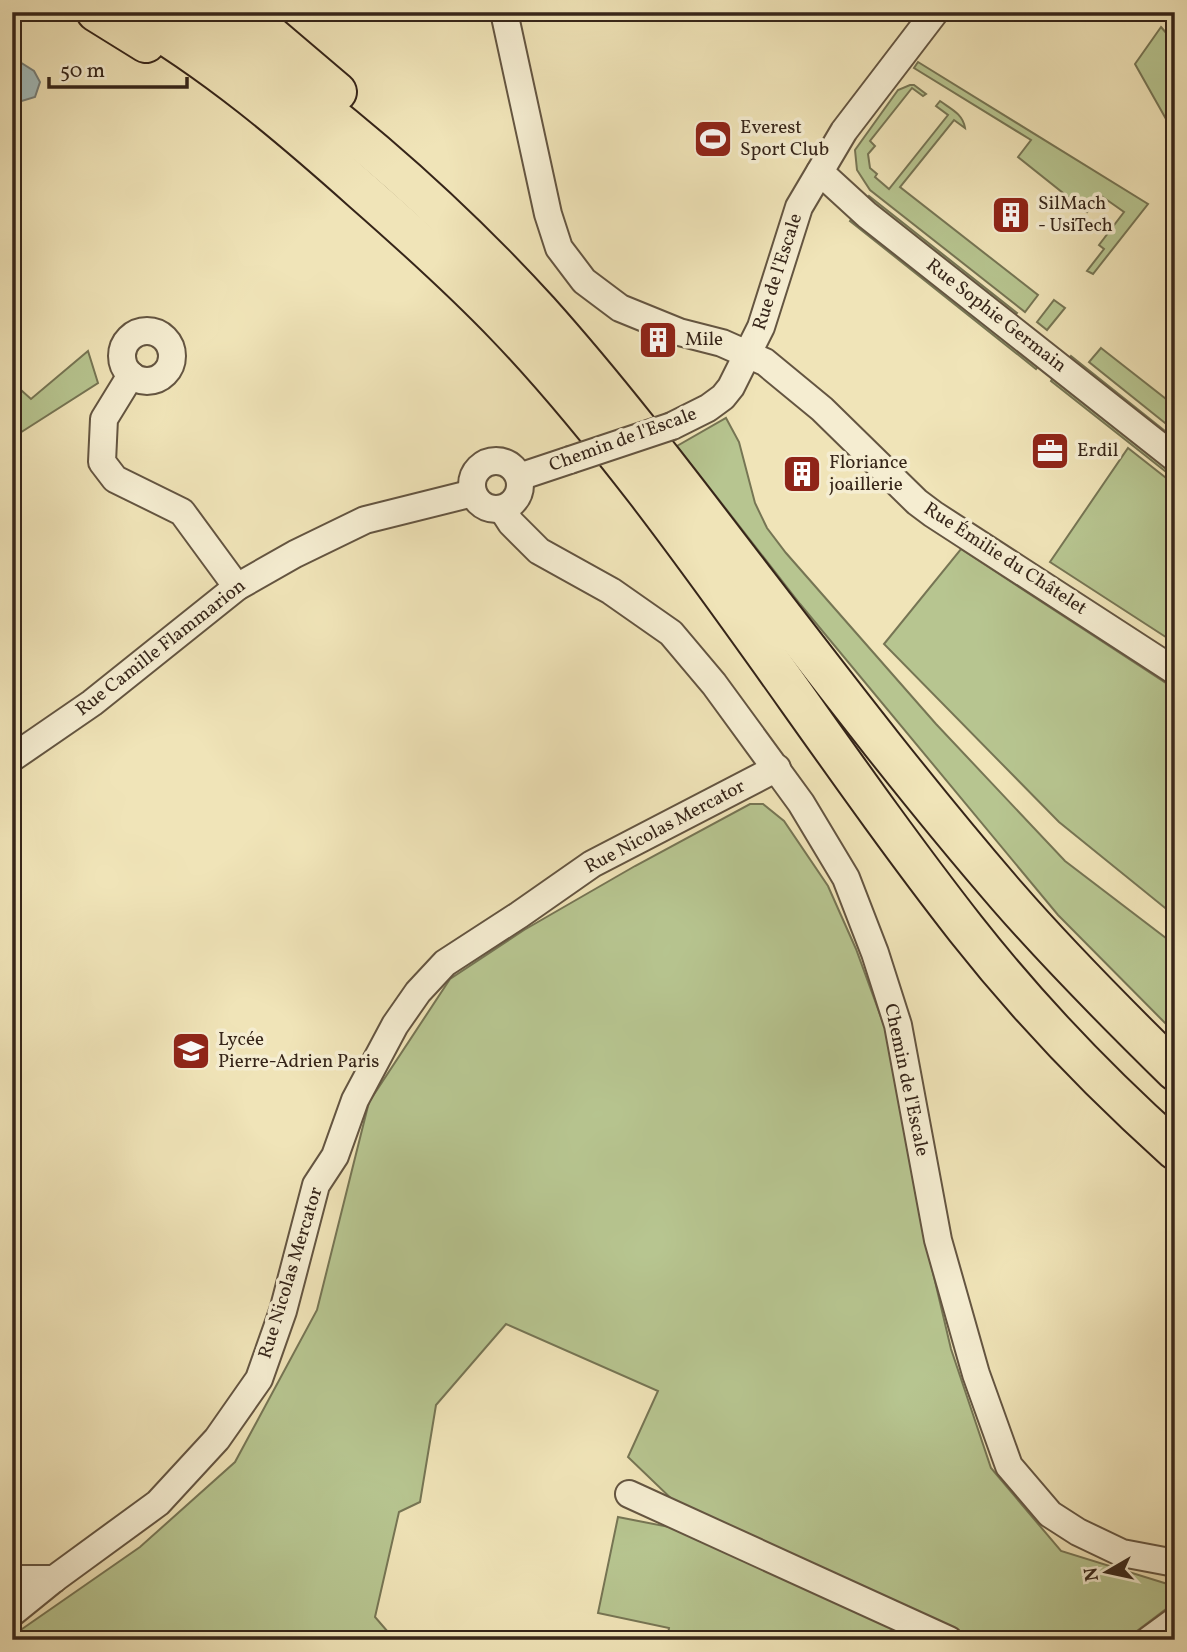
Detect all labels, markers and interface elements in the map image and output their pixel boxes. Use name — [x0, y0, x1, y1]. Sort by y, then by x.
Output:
scale bar — [49, 46, 187, 90]
text: 50 m — [60, 57, 105, 86]
place label: Everest Sport Club — [740, 115, 829, 163]
sports icon: Everest Sport Club — [692, 118, 734, 160]
place label: SilMach - UsiTech — [1038, 191, 1113, 239]
building icon: SilMach - UsiTech — [990, 194, 1032, 236]
street label: Rue de l'Escale — [747, 210, 809, 334]
street label: Rue Sophie Germain — [920, 253, 1072, 379]
building icon: Mile — [637, 319, 679, 361]
place label: Mile — [685, 327, 723, 353]
street label: Chemin de l'Escale — [546, 401, 700, 479]
office icon: Erdil — [1029, 430, 1071, 472]
place label: Erdil — [1077, 438, 1119, 464]
place label: Floriance joaillerie — [829, 450, 907, 498]
building icon: Floriance joaillerie — [781, 453, 823, 495]
street label: Rue Émilie du Châtelet — [918, 496, 1092, 622]
street label: Rue Camille Flammarion — [71, 573, 251, 723]
street label: Rue Nicolas Mercator — [580, 774, 750, 880]
street label: Chemin de l'Escale — [877, 1001, 935, 1159]
place label: Lycée Pierre-Adrien Paris — [218, 1027, 379, 1075]
school or university icon: Lycée Pierre-Adrien Paris — [170, 1030, 212, 1072]
street label: Rue Nicolas Mercator — [252, 1184, 330, 1362]
north arrow — [1072, 1536, 1142, 1606]
text: N — [1078, 1565, 1106, 1583]

